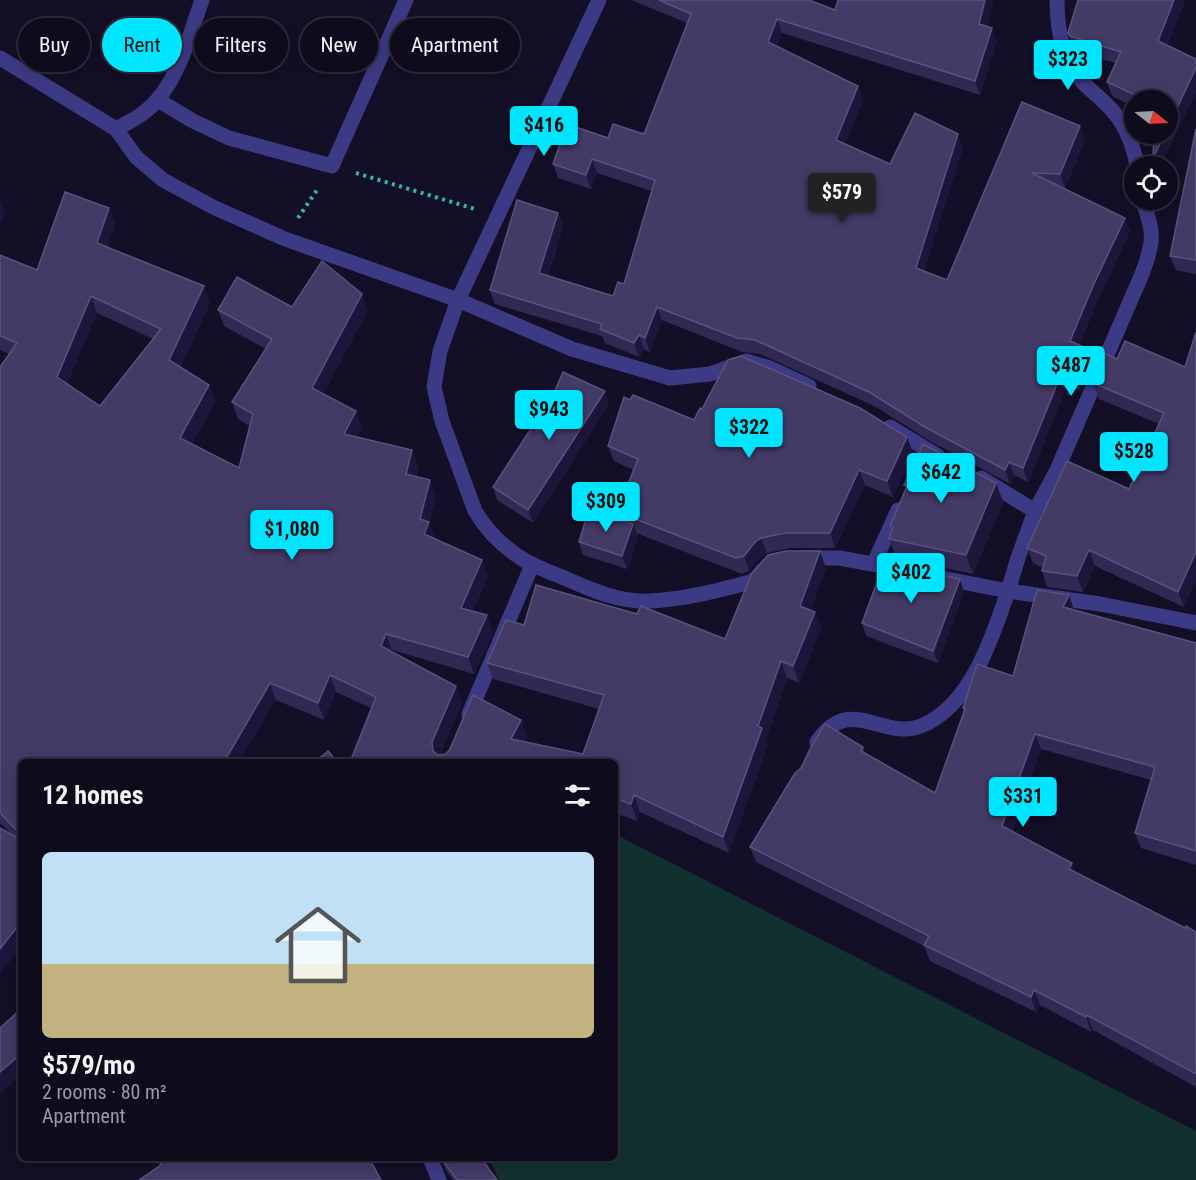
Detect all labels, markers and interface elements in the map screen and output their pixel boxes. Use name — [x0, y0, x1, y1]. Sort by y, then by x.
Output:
chip: Buy — [18, 18, 90, 72]
chip: Rent — [102, 18, 182, 72]
chip: Filters — [194, 18, 288, 72]
chip: New — [300, 18, 378, 72]
chip: Apartment — [390, 18, 520, 72]
pin: $323 — [1032, 40, 1104, 91]
text: $323 — [1048, 47, 1088, 71]
north arrow — [1124, 90, 1178, 144]
map controls — [1124, 90, 1178, 210]
pin: $416 — [508, 106, 580, 157]
text: $416 — [524, 113, 564, 137]
button: locate — [1124, 156, 1178, 210]
pin: $579 — [806, 173, 878, 224]
text: $579 — [822, 180, 862, 204]
pin: $487 — [1035, 346, 1107, 397]
text: $487 — [1051, 353, 1091, 377]
pin: $943 — [513, 390, 585, 441]
text: $943 — [529, 397, 569, 421]
pin: $322 — [713, 408, 785, 459]
text: $322 — [729, 415, 769, 439]
pin: $528 — [1098, 432, 1170, 483]
text: $528 — [1114, 439, 1154, 463]
pin: $642 — [905, 453, 977, 504]
text: $642 — [921, 460, 961, 484]
pin: $309 — [570, 482, 642, 533]
text: $309 — [586, 489, 626, 513]
pin: $1,080 — [243, 510, 341, 561]
text: $1,080 — [264, 517, 320, 541]
pin: $402 — [875, 553, 947, 604]
text: $402 — [891, 560, 931, 584]
pin: $331 — [987, 777, 1059, 828]
icon: filters — [561, 779, 594, 812]
text: 12 homes — [42, 780, 144, 810]
text: $331 — [1003, 784, 1043, 808]
icon: home — [264, 891, 372, 999]
text: $579/mo — [42, 1050, 135, 1080]
text: 2 rooms · 80 m² — [42, 1080, 167, 1104]
text: Apartment — [42, 1104, 126, 1128]

